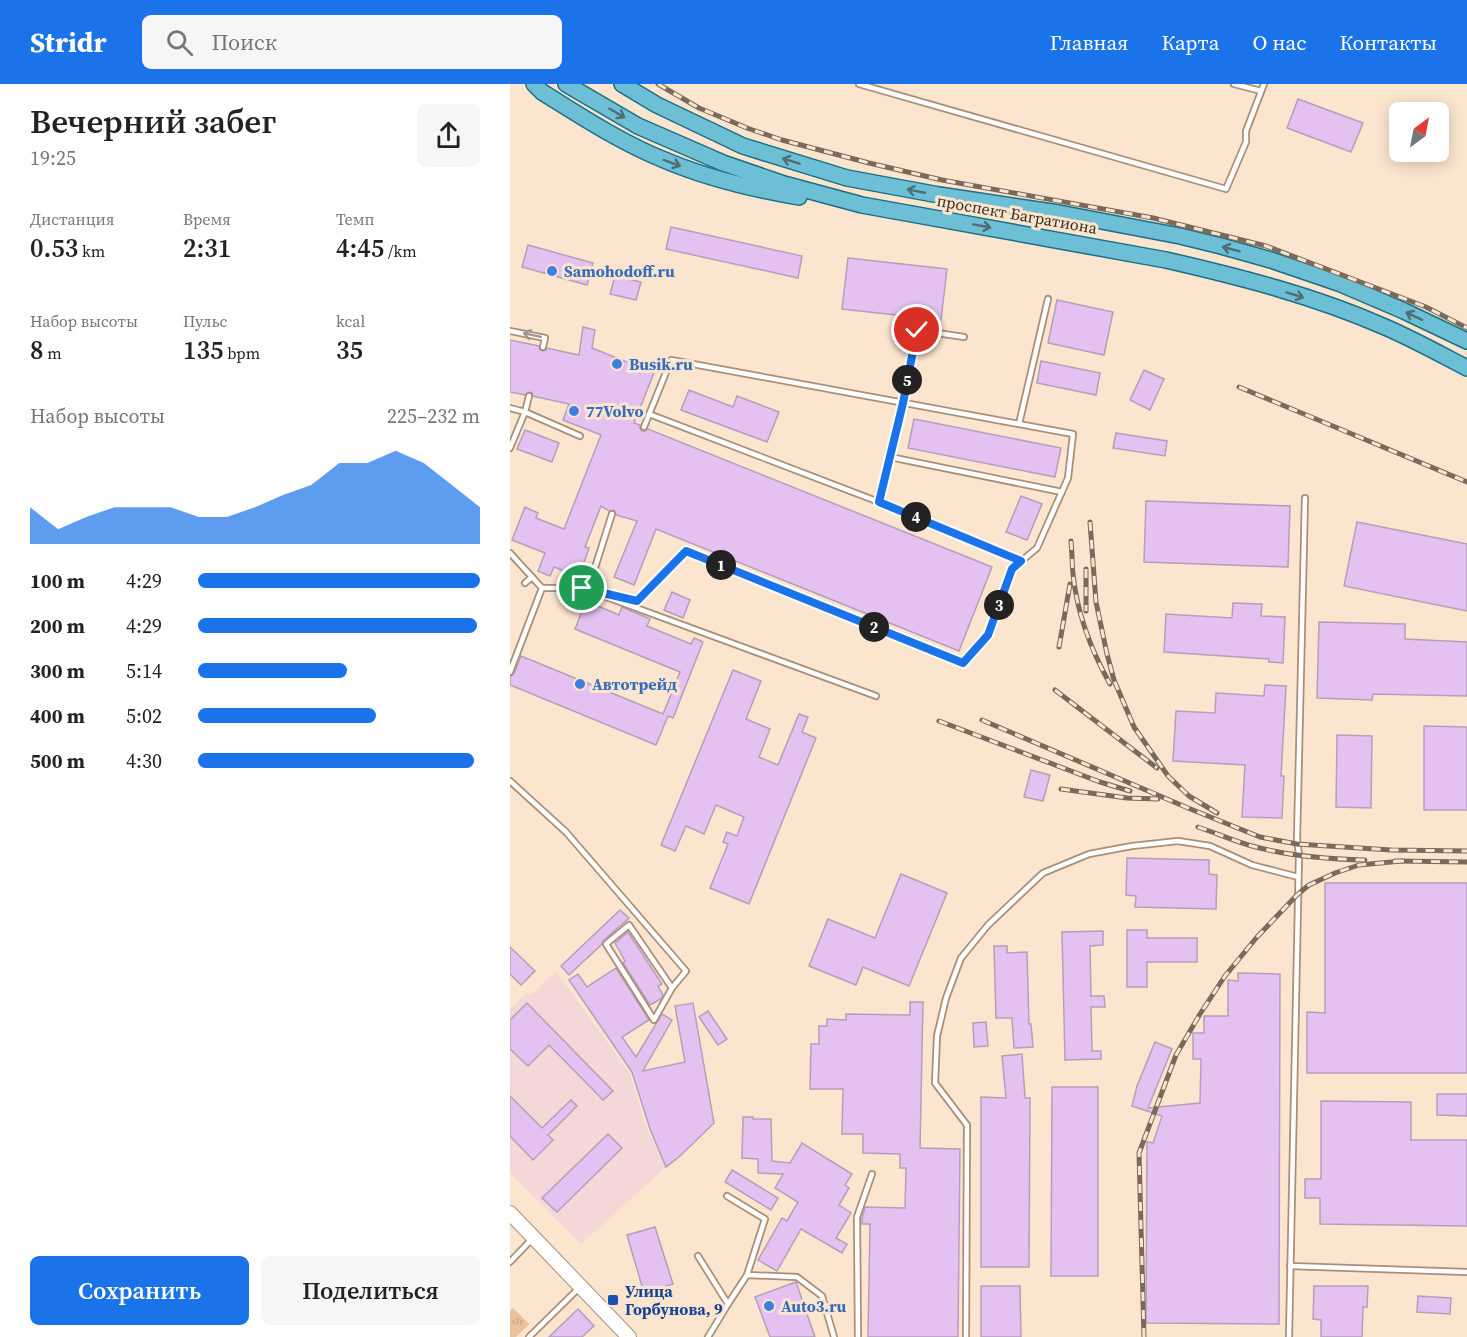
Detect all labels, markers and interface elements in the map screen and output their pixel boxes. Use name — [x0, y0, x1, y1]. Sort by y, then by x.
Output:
search box — [142, 15, 562, 69]
text: Stridr — [30, 23, 106, 61]
icon: search — [163, 26, 196, 59]
text: Поиск — [211, 27, 277, 57]
text: Главная — [1050, 28, 1128, 57]
text: Карта — [1161, 28, 1219, 57]
text: О нас — [1252, 28, 1306, 57]
text: Контакты — [1339, 28, 1437, 57]
text: Вечерний забег — [30, 99, 276, 144]
north arrow — [1389, 102, 1449, 162]
map controls — [1389, 102, 1449, 162]
button: share — [417, 104, 480, 167]
one-way arrow — [608, 108, 625, 120]
text: 19:25 — [30, 144, 76, 172]
one-way arrow — [782, 155, 801, 166]
one-way arrow — [662, 158, 681, 169]
one-way arrow — [907, 185, 926, 196]
street label: проспект Багратиона — [935, 189, 1100, 239]
text: Дистанция — [30, 208, 114, 230]
text: Время — [183, 208, 231, 230]
text: Темп — [336, 208, 375, 230]
one-way arrow — [971, 221, 991, 232]
text: 0.53 — [30, 230, 78, 266]
text: 2:31 — [183, 230, 231, 266]
text: 4:45 — [336, 230, 384, 266]
text: km — [78, 240, 105, 262]
text: /km — [384, 240, 417, 262]
one-way arrow — [1222, 243, 1241, 254]
place label: Samohodoff.ru — [564, 260, 675, 282]
marker: Samohodoff.ru — [545, 264, 559, 278]
one-way arrow — [1285, 290, 1304, 301]
pin — [891, 304, 942, 355]
text: Набор высоты — [30, 310, 138, 332]
text: Пульс — [183, 310, 227, 332]
text: kcal — [336, 310, 365, 332]
one-way arrow — [1406, 310, 1424, 322]
icon: check — [900, 313, 933, 346]
one-way arrow — [523, 329, 543, 340]
text: 8 — [30, 332, 44, 368]
text: 135 — [183, 332, 224, 368]
text: 35 — [336, 332, 363, 368]
text: m — [44, 342, 62, 364]
text: bpm — [224, 342, 260, 364]
place label: Busik.ru — [629, 353, 693, 375]
marker: Busik.ru — [610, 357, 624, 371]
pin: 5 — [892, 365, 922, 395]
text: 5 — [903, 369, 911, 391]
place label: 77Volvo — [586, 400, 644, 422]
text: Набор высоты — [30, 402, 165, 430]
text: 225–232 m — [387, 402, 480, 430]
marker: 77Volvo — [567, 404, 581, 418]
pin: 4 — [901, 502, 931, 532]
text: 4 — [912, 506, 920, 528]
pin: 1 — [706, 550, 736, 580]
text: 1 — [717, 554, 725, 576]
pin — [556, 562, 607, 613]
text: 100 m — [30, 567, 85, 595]
text: 4:29 — [126, 567, 162, 595]
icon: arrive — [565, 571, 598, 604]
pin: 3 — [984, 590, 1014, 620]
text: 3 — [995, 594, 1003, 616]
text: 200 m — [30, 612, 85, 640]
text: 4:29 — [126, 612, 162, 640]
pin: 2 — [859, 612, 889, 642]
text: 2 — [870, 616, 878, 638]
text: 300 m — [30, 657, 85, 685]
text: 5:14 — [126, 657, 162, 685]
place label: Автотрейд — [592, 673, 677, 695]
marker: Автотрейд — [573, 677, 587, 691]
text: 400 m — [30, 702, 85, 730]
text: 5:02 — [126, 702, 162, 730]
text: 500 m — [30, 747, 85, 775]
text: 4:30 — [126, 747, 162, 775]
button: Сохранить — [30, 1256, 249, 1325]
button: Поделиться — [261, 1256, 480, 1325]
place label: Улица Горбунова, 9 — [625, 1280, 723, 1320]
marker: Улица Горбунова, 9 — [606, 1293, 620, 1307]
place label: Auto3.ru — [781, 1295, 847, 1317]
marker: Auto3.ru — [762, 1299, 776, 1313]

